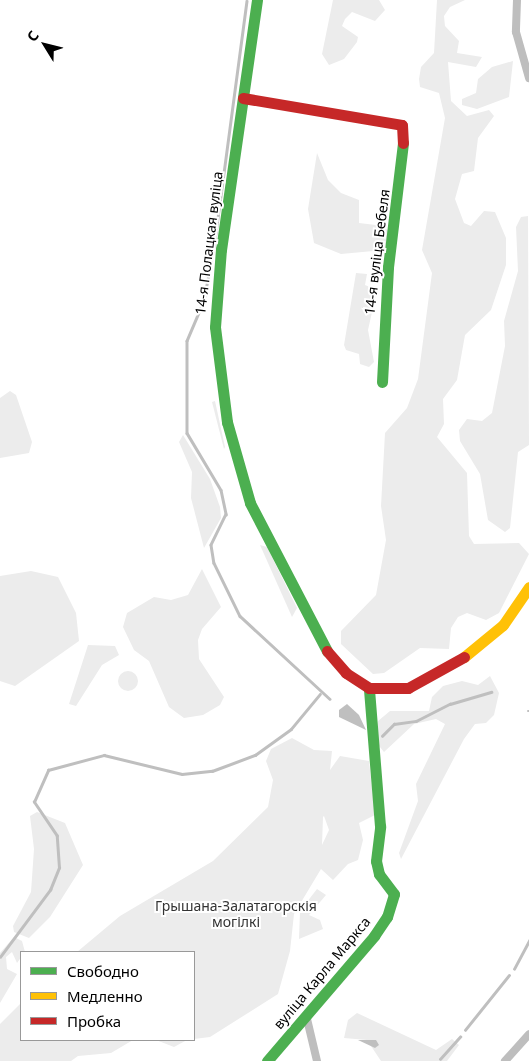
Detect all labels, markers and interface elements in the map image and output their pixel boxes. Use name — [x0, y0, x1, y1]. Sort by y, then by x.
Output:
north arrow — [20, 20, 70, 70]
text: С — [22, 27, 43, 45]
street label: 14-я Полацкая вуліца — [192, 170, 226, 316]
street label: 14-я вуліца Бебеля — [361, 188, 393, 316]
park label: Грышана-Залатагорскія могілкі — [155, 898, 317, 930]
street label: вуліца Карла Маркса — [270, 913, 374, 1033]
legend — [20, 951, 195, 1041]
text: Свободно — [67, 961, 139, 981]
text: Медленно — [67, 986, 143, 1006]
text: Пробка — [67, 1011, 121, 1031]

